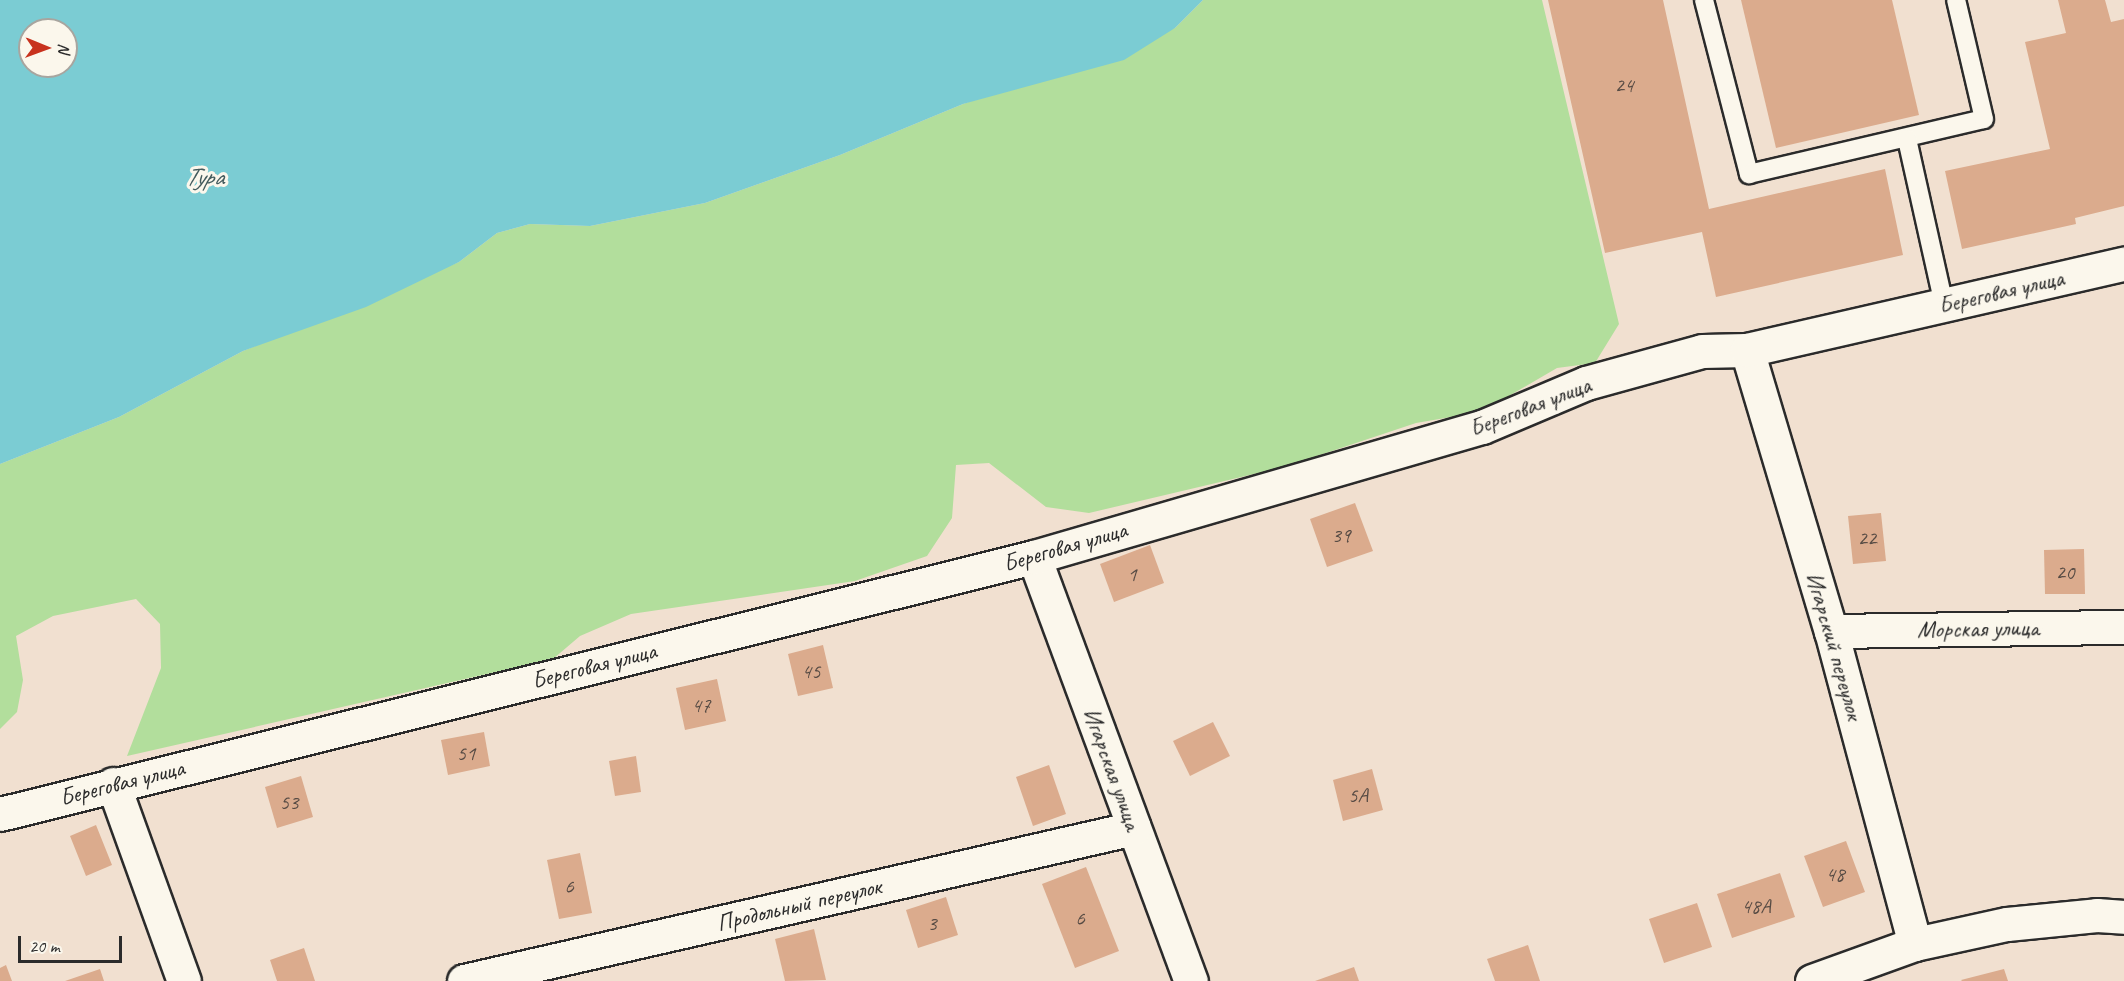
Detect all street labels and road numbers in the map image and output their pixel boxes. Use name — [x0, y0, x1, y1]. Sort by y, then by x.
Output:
street label: Береговая улица — [1935, 263, 2067, 321]
street label: Береговая улица — [1465, 370, 1595, 444]
street label: Береговая улица — [999, 515, 1131, 579]
street label: Игарский переулок — [1799, 569, 1869, 723]
street label: Морская улица — [1917, 614, 2039, 644]
street label: Береговая улица — [528, 636, 660, 696]
street label: Игарская улица — [1076, 703, 1148, 835]
street label: Береговая улица — [56, 753, 188, 813]
street label: Продольный переулок — [714, 872, 884, 938]

